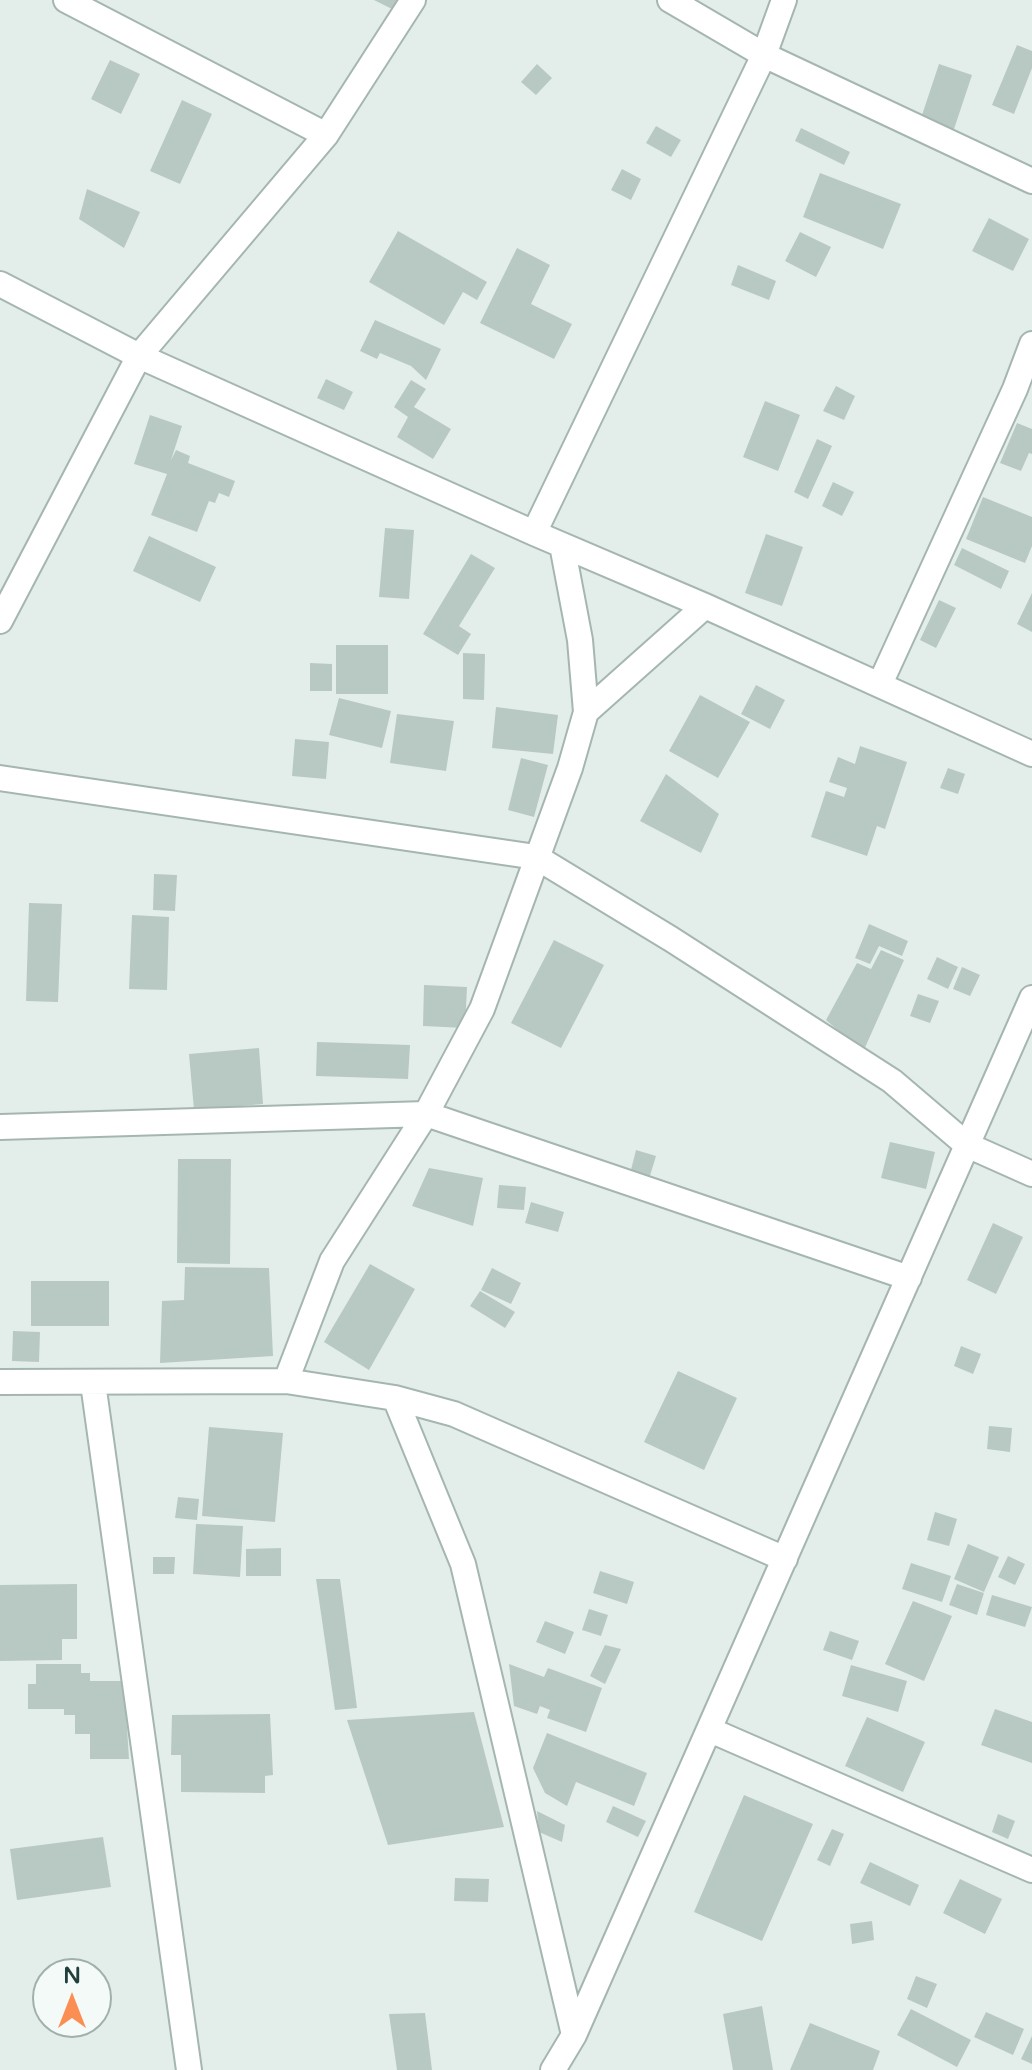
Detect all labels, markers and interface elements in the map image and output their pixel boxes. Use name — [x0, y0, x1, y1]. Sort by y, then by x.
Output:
north arrow — [32, 1958, 112, 2038]
text: N — [63, 1963, 81, 1989]

